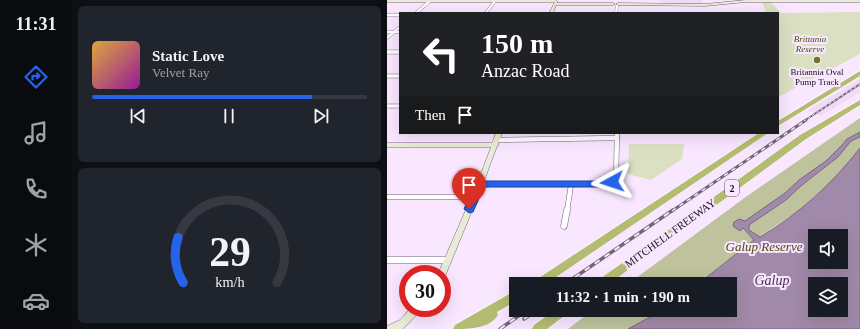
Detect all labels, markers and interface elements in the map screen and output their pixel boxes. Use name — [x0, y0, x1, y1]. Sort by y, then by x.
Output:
text: 11:31 — [15, 14, 57, 34]
icon: left — [415, 28, 467, 80]
text: 150 m — [481, 28, 553, 59]
park label: Brittania Reserve — [794, 34, 827, 54]
text: Static Love — [152, 48, 224, 64]
marker: Britannia Oval Pump Track — [812, 55, 822, 65]
text: Anzac Road — [481, 61, 569, 81]
icon: directions — [22, 63, 50, 91]
text: Velvet Ray — [152, 65, 209, 80]
place label: Britannia Oval Pump Track — [790, 67, 844, 87]
icon: arrive — [454, 104, 476, 126]
icon: previous — [127, 105, 149, 127]
icon: pause — [218, 105, 240, 127]
icon: next — [310, 105, 332, 127]
text: Then — [415, 107, 446, 123]
icon: music — [22, 119, 50, 147]
position arrow — [591, 161, 633, 203]
pin — [452, 168, 486, 209]
icon: arrive — [458, 174, 480, 196]
icon: phone — [22, 175, 50, 203]
road number: 2 — [725, 180, 739, 196]
street label: MITCHELL FREEWAY — [622, 196, 718, 270]
text: 29 — [209, 229, 250, 275]
map controls — [808, 229, 848, 317]
button: sound — [808, 229, 848, 269]
icon: climate — [22, 231, 50, 259]
park label: Galup Reserve — [726, 239, 803, 254]
speed limit sign: 30 — [399, 265, 451, 317]
water label: Galup — [755, 273, 790, 288]
text: km/h — [215, 274, 244, 290]
button: layers — [808, 277, 848, 317]
icon: car — [22, 287, 50, 315]
text: 11:32 · 1 min · 190 m — [556, 289, 690, 305]

